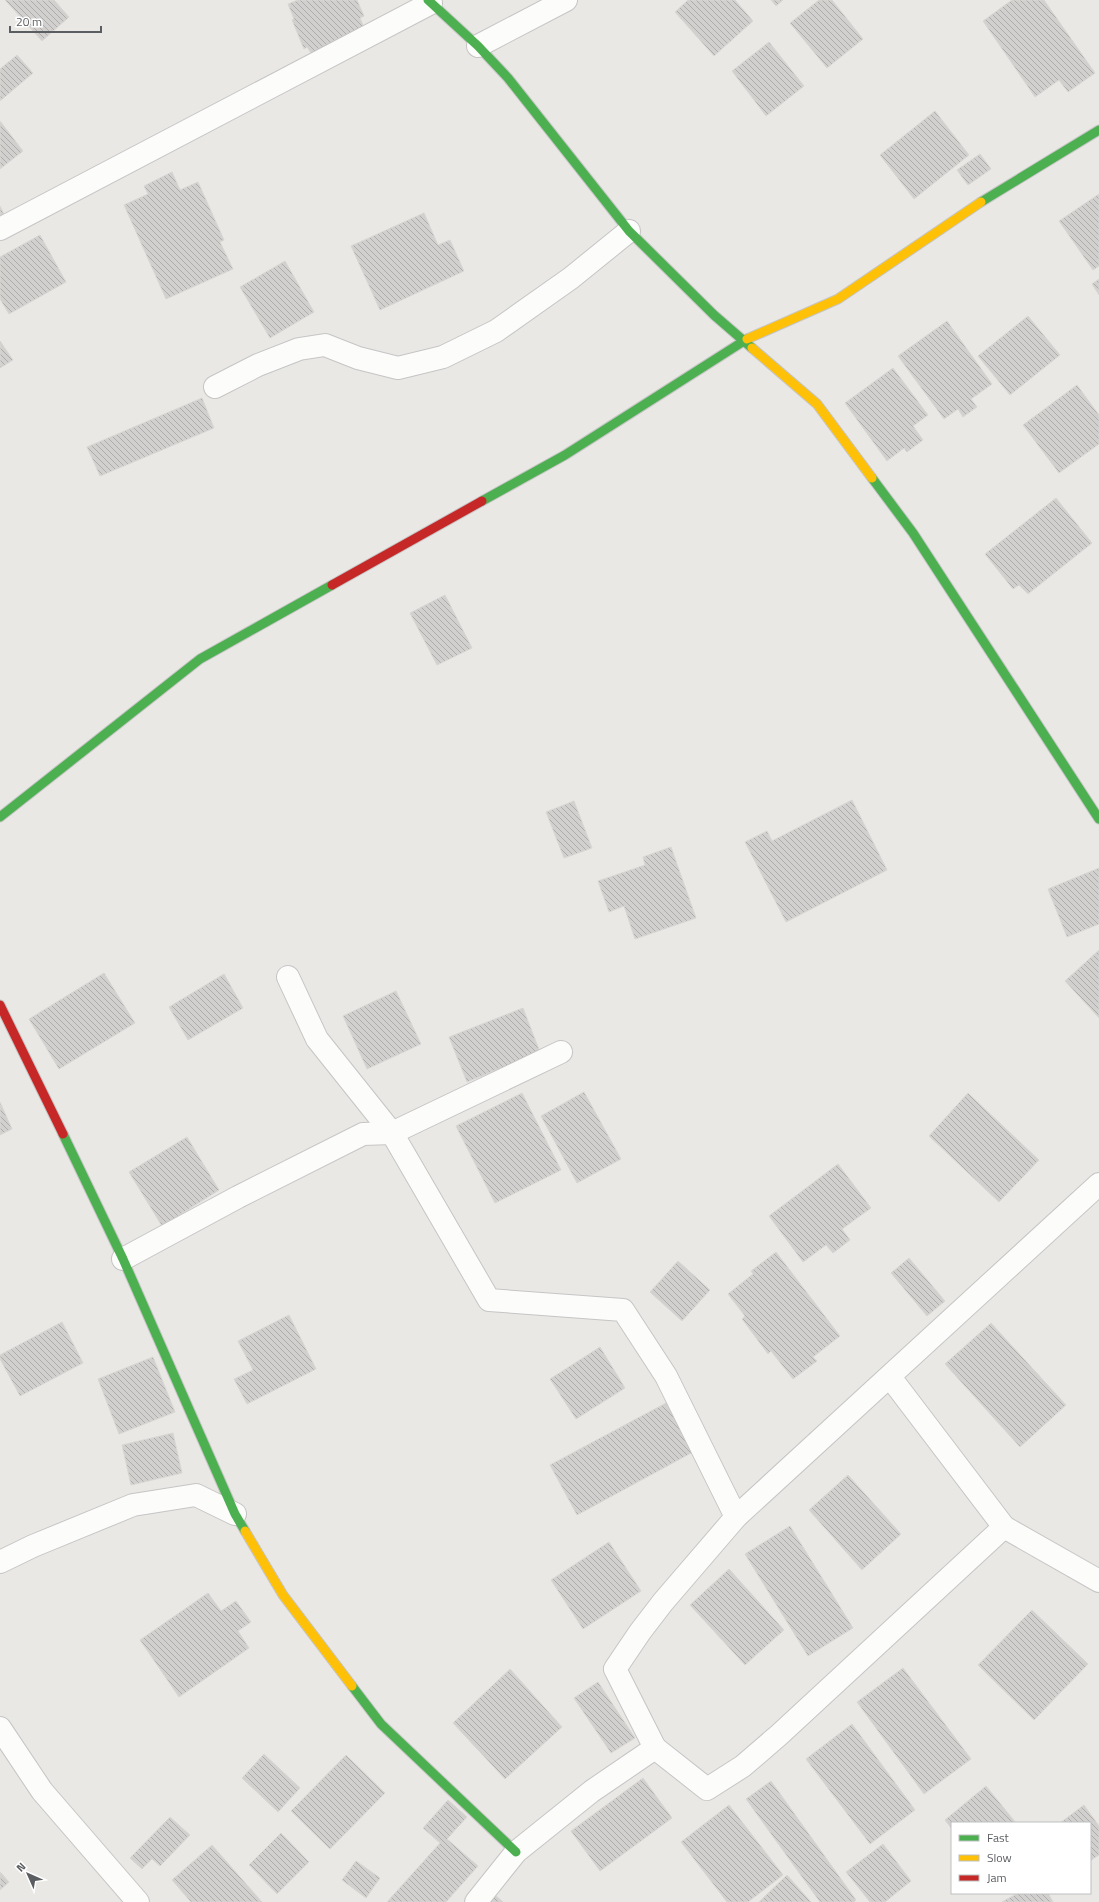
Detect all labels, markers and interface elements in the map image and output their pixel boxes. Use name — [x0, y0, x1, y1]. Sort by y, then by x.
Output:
scale bar — [10, 8, 101, 34]
text: 20 m — [16, 12, 42, 31]
legend — [951, 1822, 1091, 1894]
text: Fast — [987, 1828, 1010, 1847]
text: Slow — [987, 1848, 1012, 1867]
north arrow — [8, 1854, 48, 1894]
text: N — [13, 1859, 29, 1875]
text: Jam — [987, 1868, 1007, 1887]

